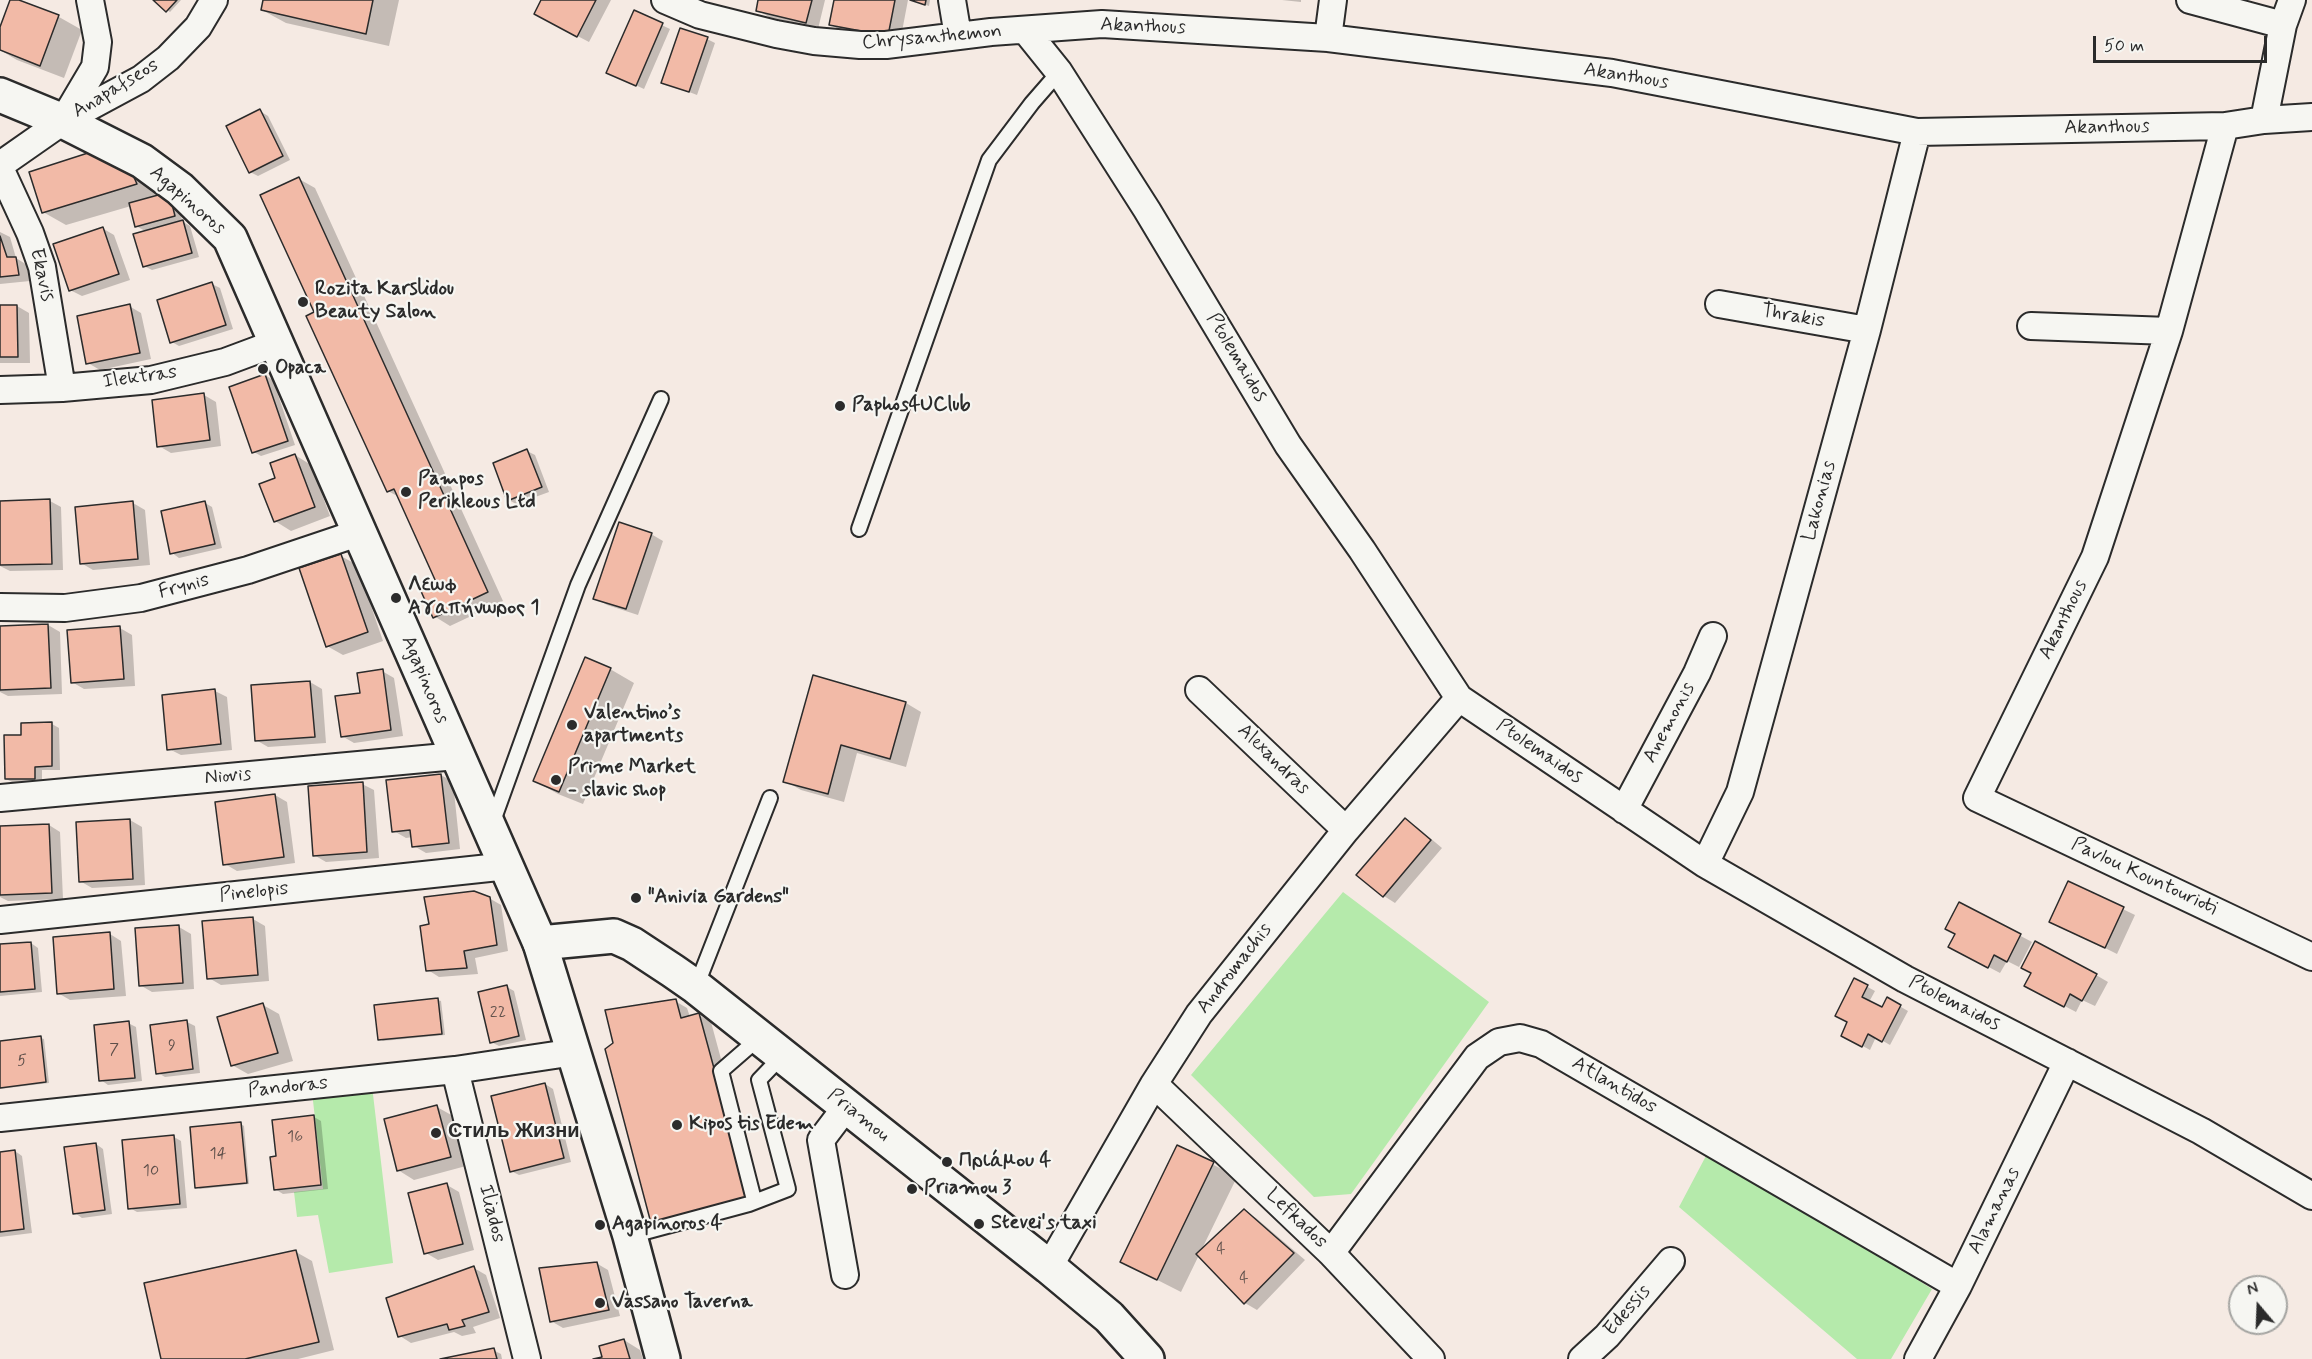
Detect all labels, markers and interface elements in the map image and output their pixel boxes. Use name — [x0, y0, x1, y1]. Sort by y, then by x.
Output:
street label: Akanthous — [1100, 14, 1186, 40]
street label: Chrysanthemon — [861, 20, 1003, 56]
scale bar — [2096, 24, 2270, 62]
text: 50 m — [2104, 34, 2144, 58]
street label: Anapafseos — [69, 54, 163, 124]
street label: Akanthous — [1582, 58, 1670, 96]
street label: Akanthous — [2064, 115, 2150, 141]
street label: Agapinoros — [144, 161, 230, 241]
street label: Ekavis — [23, 246, 59, 304]
place label: Rozita Karslidou Beauty Salon — [315, 278, 454, 325]
marker: Rozita Karslidou Beauty Salon — [296, 295, 310, 309]
street label: Thrakis — [1760, 300, 1826, 334]
street label: Ptolemaidos — [1200, 309, 1272, 407]
place label: Opaca — [275, 357, 326, 381]
street label: Ilektras — [101, 361, 179, 395]
marker: Opaca — [256, 362, 270, 376]
place label: Paphos4UClub — [852, 394, 971, 418]
marker: Paphos4UClub — [833, 399, 847, 413]
street label: Lakonias — [1798, 458, 1842, 544]
place label: Pampos Perikleous Ltd — [418, 468, 536, 515]
marker: Pampos Perikleous Ltd — [399, 485, 413, 499]
street label: Frynis — [156, 569, 212, 605]
place label: Λεωφ Αγαπήνωρος 1 — [408, 574, 539, 621]
street label: Akanthous — [2034, 576, 2094, 664]
marker: Λεωφ Αγαπήνωρος 1 — [389, 591, 403, 605]
street label: Agapinoros — [395, 632, 453, 728]
street label: Anemonis — [1639, 679, 1701, 767]
place label: Valentino’s apartments — [584, 702, 683, 749]
street label: Ptolemaidos — [1491, 714, 1587, 790]
marker: Valentino’s apartments — [565, 718, 579, 732]
street label: Alexandras — [1232, 719, 1314, 801]
place label: Prime Market - slavic shop — [568, 756, 696, 803]
street label: Niovis — [204, 763, 252, 791]
marker: Prime Market - slavic shop — [549, 773, 563, 787]
street label: Pavlou Kountourioti — [2067, 833, 2221, 921]
street label: Pinelopis — [218, 877, 290, 909]
place label: "Anivia Gardens" — [648, 886, 789, 910]
marker: "Anivia Gardens" — [629, 891, 643, 905]
street label: Andromachis — [1192, 919, 1278, 1019]
street label: Ptolemaidos — [1904, 971, 2004, 1037]
house number: 22 — [490, 1004, 506, 1024]
house number: 9 — [168, 1037, 176, 1057]
house number: 7 — [109, 1041, 119, 1061]
house number: 5 — [17, 1052, 27, 1072]
street label: Atlantidos — [1567, 1052, 1661, 1120]
street label: Pandoras — [247, 1072, 329, 1104]
street label: Priamou — [822, 1084, 894, 1148]
place label: Kipos tis Edem — [689, 1113, 814, 1137]
marker: Kipos tis Edem — [670, 1118, 684, 1132]
place label: Стиль Жизни — [448, 1121, 580, 1145]
marker: Стиль Жизни — [429, 1126, 443, 1140]
house number: 16 — [287, 1128, 303, 1148]
house number: 14 — [210, 1145, 226, 1165]
place label: Πριάμου 4 — [959, 1150, 1051, 1174]
marker: Πριάμου 4 — [940, 1155, 954, 1169]
house number: 10 — [143, 1162, 159, 1182]
street label: Alamanas — [1964, 1164, 2026, 1258]
place label: Priamou 3 — [924, 1177, 1011, 1201]
marker: Priamou 3 — [905, 1182, 919, 1196]
street label: Iliados — [472, 1183, 510, 1245]
street label: Lefkados — [1260, 1184, 1332, 1254]
place label: Stevei's taxi — [991, 1212, 1097, 1236]
place label: Agapinoros 4 — [612, 1213, 722, 1237]
marker: Stevei's taxi — [972, 1217, 986, 1231]
marker: Agapinoros 4 — [593, 1218, 607, 1232]
house number: 4 — [1216, 1240, 1226, 1260]
house number: 4 — [1239, 1269, 1249, 1289]
north arrow — [2228, 1275, 2288, 1335]
text: N — [2244, 1278, 2261, 1301]
street label: Edessis — [1599, 1280, 1657, 1342]
place label: Vassano Taverna — [612, 1291, 753, 1315]
marker: Vassano Taverna — [593, 1296, 607, 1310]

